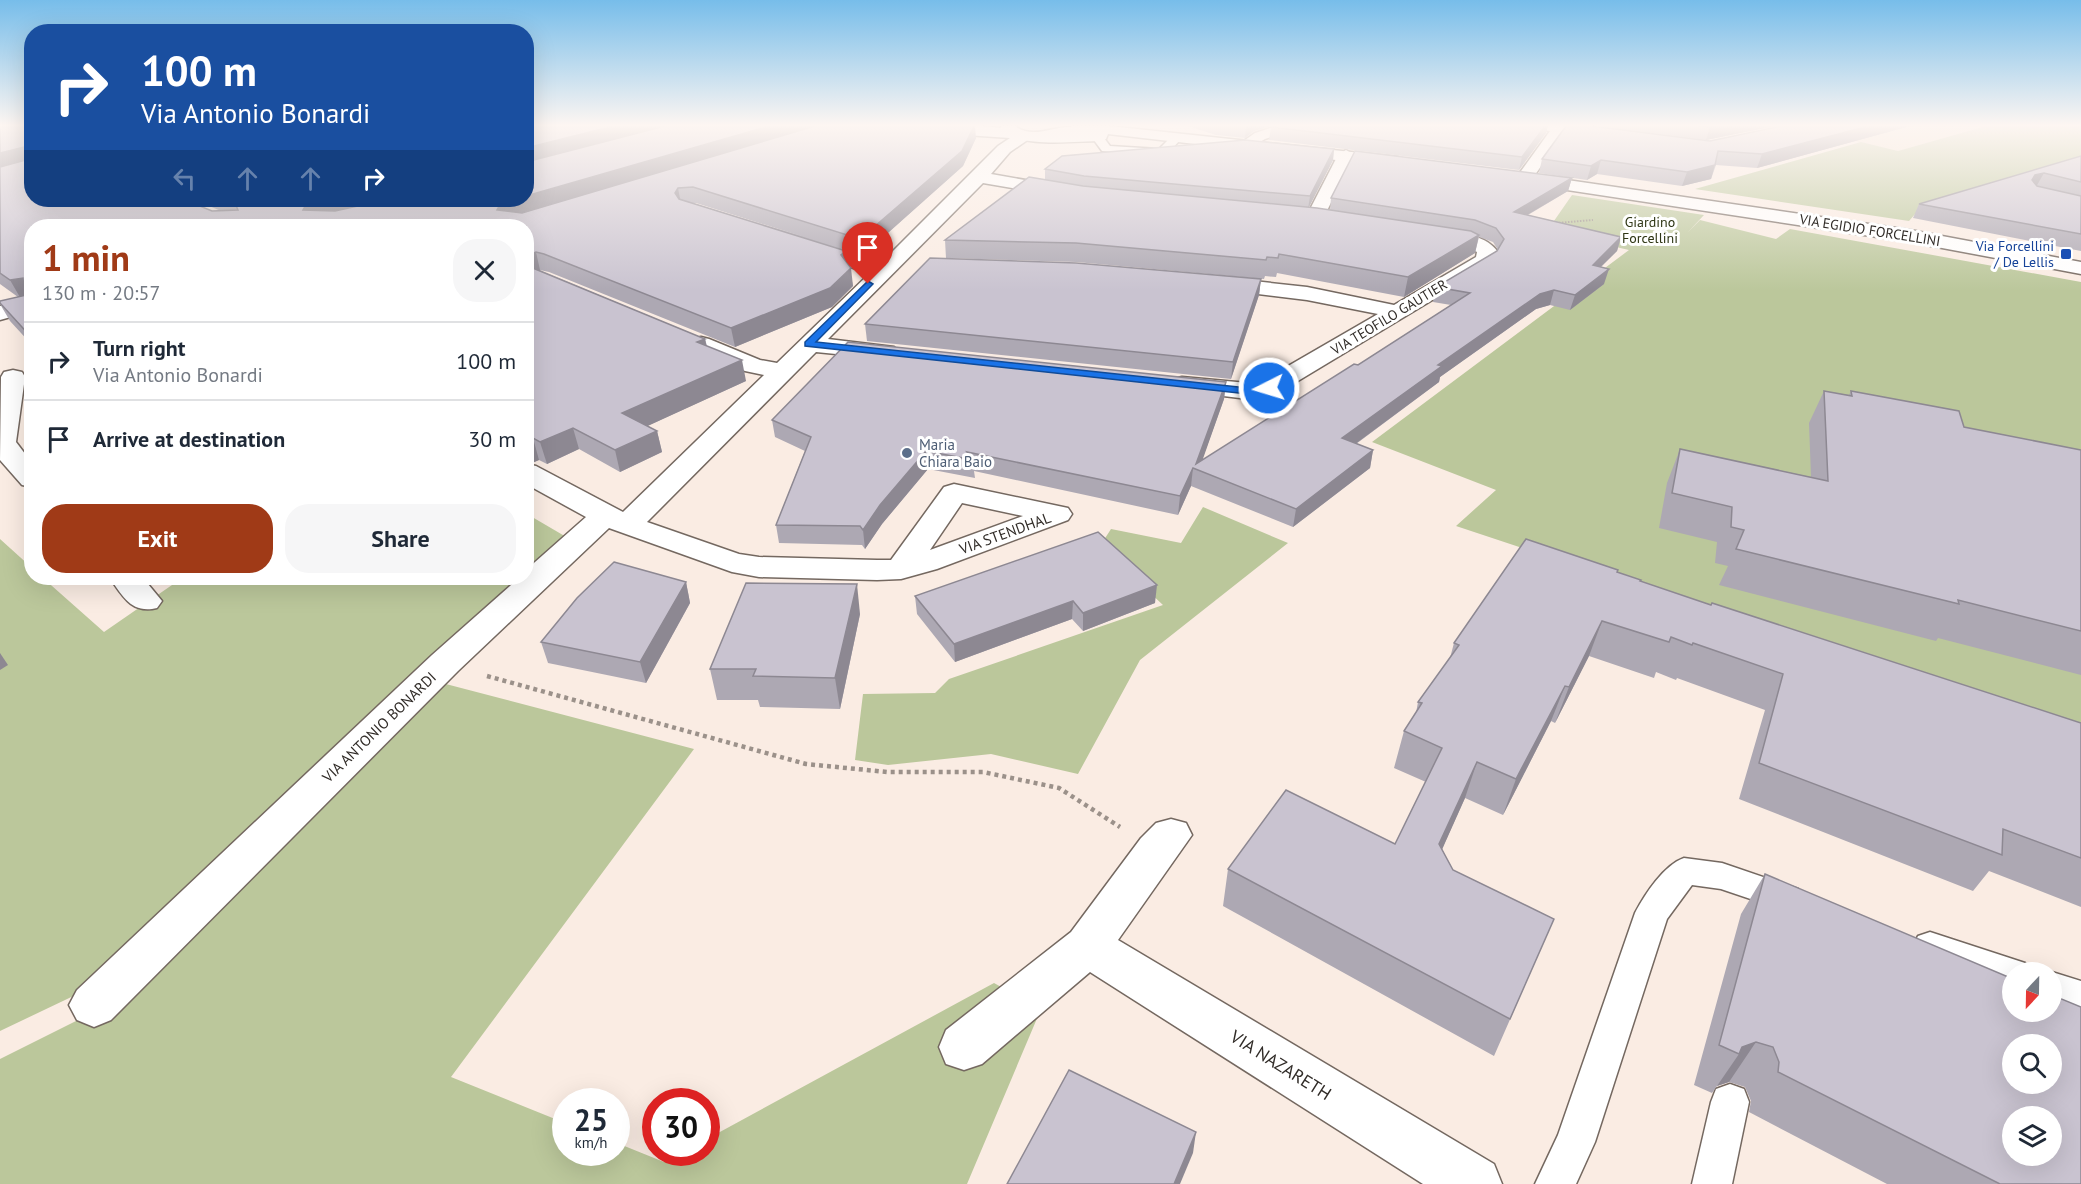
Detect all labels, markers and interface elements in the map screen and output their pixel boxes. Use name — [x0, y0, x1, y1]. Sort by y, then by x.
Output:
text: 100 m — [141, 43, 257, 98]
icon: right — [42, 48, 120, 126]
text: Via Antonio Bonardi — [141, 96, 370, 130]
icon: left — [168, 162, 201, 195]
icon: ahead — [231, 162, 264, 195]
icon: ahead — [294, 162, 327, 195]
icon: right — [357, 162, 390, 195]
street label: VIA EGIDIO FORCELLINI — [1797, 210, 1942, 250]
park label: Giardino Forcellini — [1622, 213, 1678, 247]
pin — [842, 222, 893, 284]
icon: arrive — [851, 231, 884, 264]
text: 1 min — [42, 234, 130, 281]
place label: Via Forcellini / De Lellis — [1975, 237, 2054, 271]
button: close — [453, 239, 516, 302]
marker: Via Forcellini / De Lellis — [2059, 247, 2073, 261]
street label: VIA TEOFILO GAUTIER — [1327, 275, 1450, 359]
text: 130 m · 20:57 — [42, 280, 160, 306]
text: Turn right — [93, 334, 185, 362]
icon: right — [42, 345, 75, 378]
text: 100 m — [456, 347, 516, 375]
position arrow — [1237, 356, 1301, 420]
text: Via Antonio Bonardi — [93, 362, 263, 388]
icon: arrive — [42, 423, 75, 456]
text: Arrive at destination — [93, 425, 285, 453]
text: 30 m — [468, 425, 516, 453]
place label: Maria Chiara Baio — [919, 435, 992, 471]
marker: Maria Chiara Baio — [900, 446, 914, 460]
button: Exit — [42, 504, 273, 573]
button: Share — [285, 504, 516, 573]
street label: VIA STENDHAL — [956, 508, 1054, 559]
street label: VIA ANTONIO BONARDI — [317, 668, 440, 787]
north arrow — [2002, 962, 2062, 1022]
map controls — [2002, 962, 2062, 1166]
street label: VIA NAZARETH — [1225, 1024, 1336, 1105]
button: search — [2002, 1034, 2062, 1094]
speed limit sign: 30 — [642, 1088, 720, 1166]
text: 25 — [574, 1100, 608, 1139]
button: layers — [2002, 1106, 2062, 1166]
text: km/h — [575, 1133, 607, 1152]

